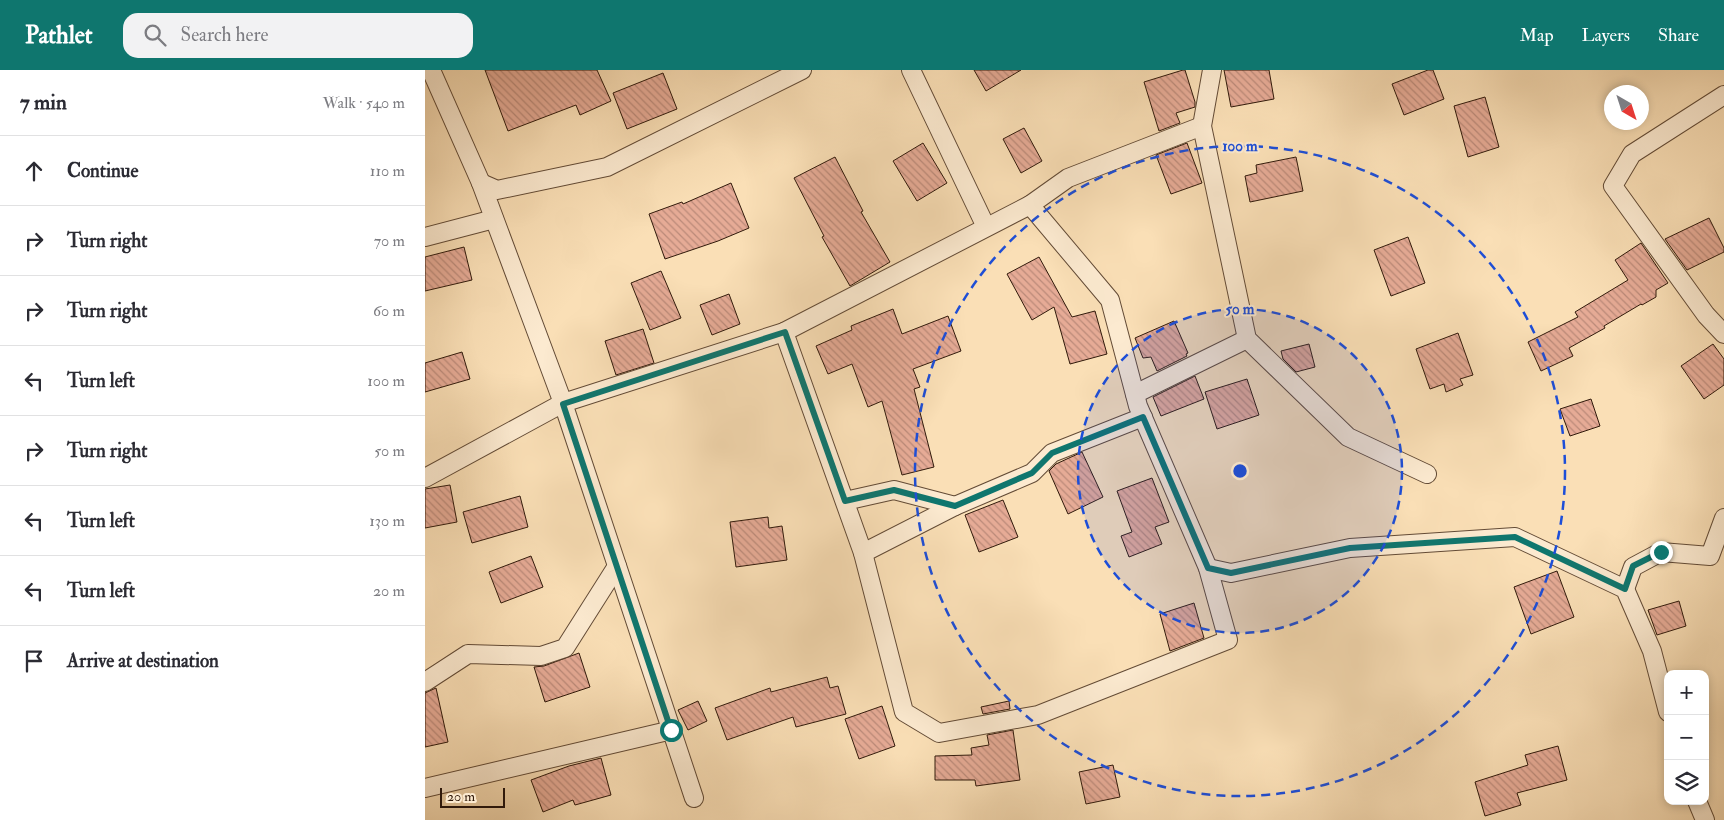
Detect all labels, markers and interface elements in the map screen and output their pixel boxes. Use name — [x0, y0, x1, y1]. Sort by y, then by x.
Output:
search box — [123, 13, 473, 58]
text: Pathlet — [25, 20, 93, 51]
icon: search — [141, 21, 169, 49]
text: Search here — [181, 23, 268, 47]
text: Map — [1520, 24, 1554, 47]
text: Layers — [1582, 24, 1630, 47]
text: Share — [1658, 24, 1699, 47]
north arrow — [1604, 85, 1649, 130]
text: 7 min — [20, 89, 67, 116]
text: Walk · 540 m — [323, 93, 405, 113]
text: 100 m — [1222, 137, 1258, 156]
icon: ahead — [20, 157, 48, 185]
text: Continue — [67, 159, 138, 183]
text: 110 m — [370, 161, 405, 181]
icon: right — [20, 227, 48, 255]
text: Turn right — [67, 229, 147, 253]
text: 70 m — [374, 231, 405, 251]
icon: right — [20, 297, 48, 325]
text: Turn right — [67, 299, 147, 323]
text: 50 m — [1226, 300, 1255, 319]
text: 60 m — [373, 301, 405, 321]
icon: left — [20, 367, 48, 395]
text: Turn left — [67, 369, 135, 393]
text: 100 m — [367, 371, 405, 391]
icon: right — [20, 437, 48, 465]
text: Turn right — [67, 439, 147, 463]
text: 50 m — [374, 441, 405, 461]
centre of rings — [1231, 462, 1249, 480]
icon: left — [20, 507, 48, 535]
text: Turn left — [67, 509, 135, 533]
text: 130 m — [369, 511, 405, 531]
route end — [1650, 541, 1673, 564]
icon: left — [20, 577, 48, 605]
text: Turn left — [67, 579, 135, 603]
text: 20 m — [373, 581, 405, 601]
icon: arrive — [20, 647, 48, 675]
text: Arrive at destination — [67, 649, 219, 673]
map controls — [1664, 670, 1709, 805]
button: + — [1664, 670, 1709, 715]
button: − — [1664, 715, 1709, 760]
route start — [660, 719, 683, 742]
button: layers — [1664, 760, 1709, 805]
scale bar — [440, 785, 505, 808]
text: 20 m — [447, 788, 475, 805]

